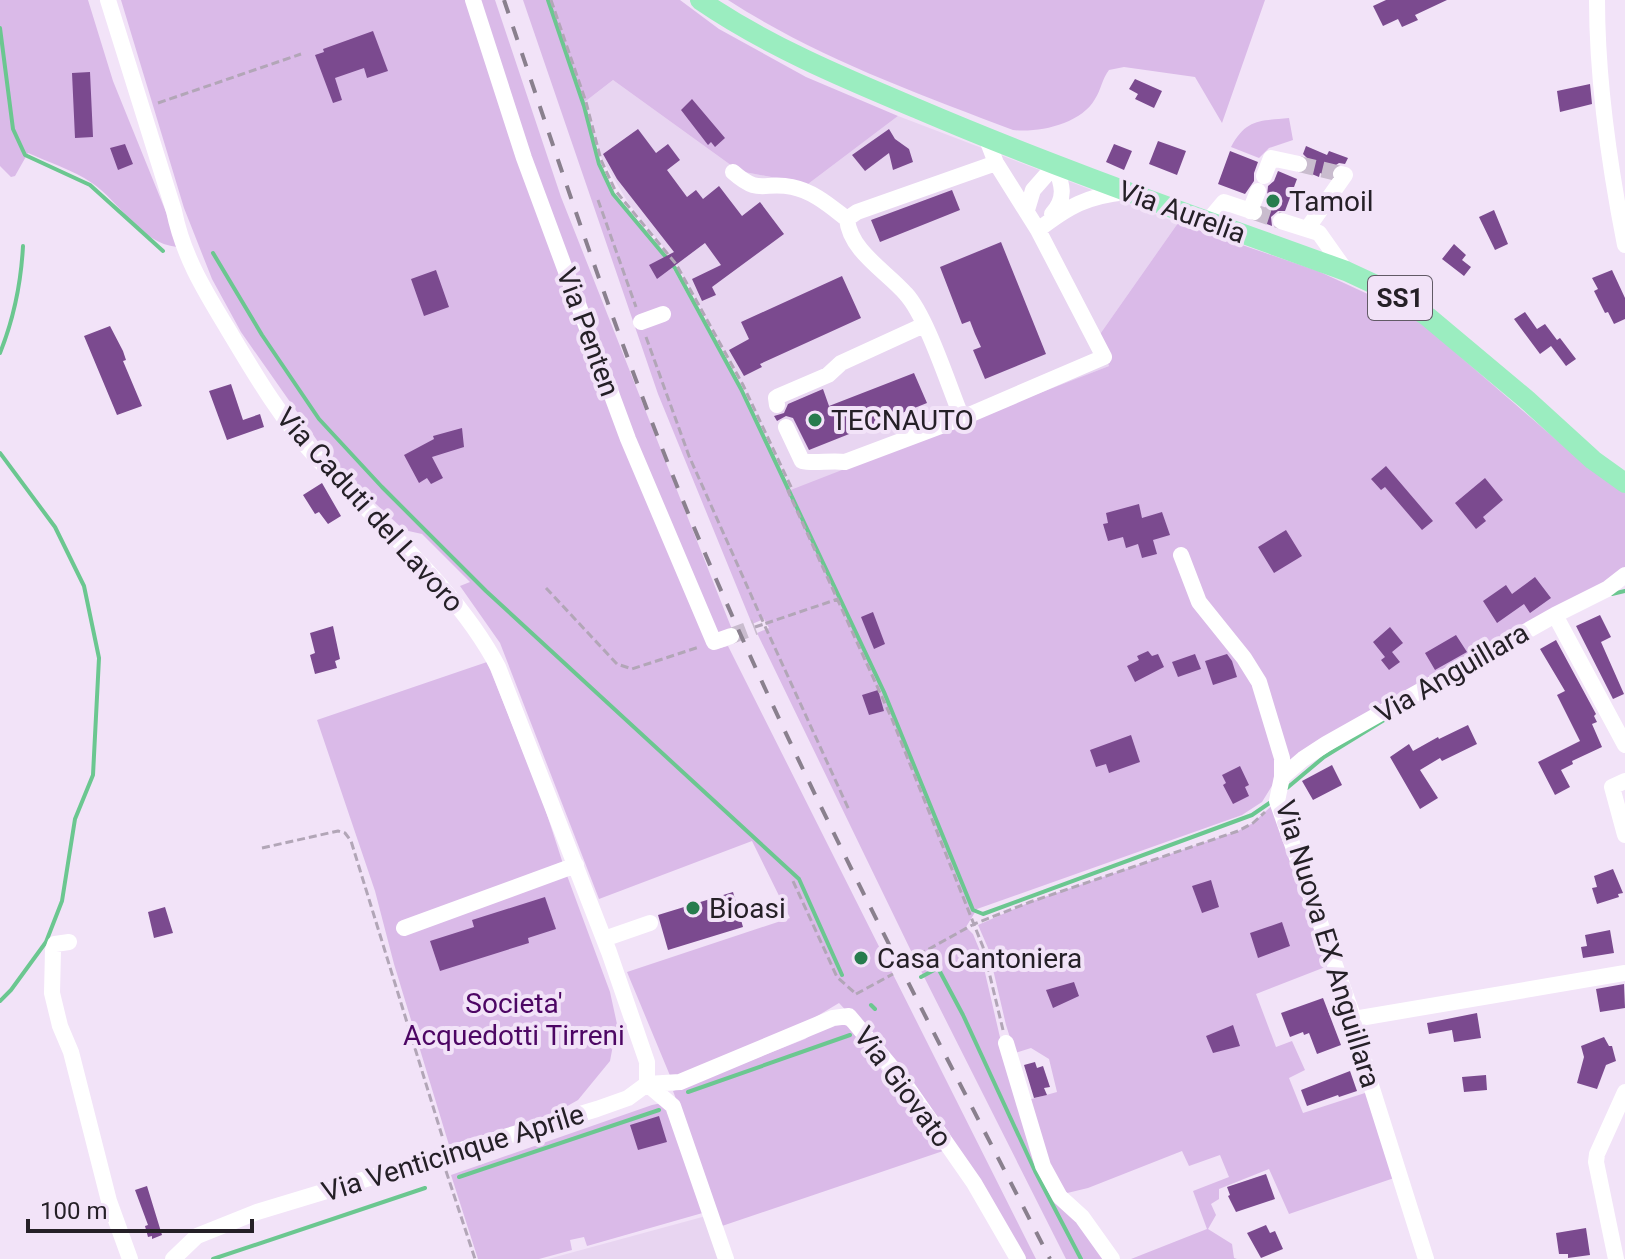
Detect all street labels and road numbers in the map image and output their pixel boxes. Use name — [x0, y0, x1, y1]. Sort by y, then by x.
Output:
street label: Via Aurelia — [1114, 174, 1250, 250]
street label: Via Penten — [550, 263, 626, 401]
road number: SS1 — [1368, 276, 1432, 320]
street label: Via Caduti del Lavoro — [270, 401, 470, 619]
street label: Via Anguillara — [1369, 616, 1535, 730]
street label: Via Nuova EX Anguillara — [1269, 796, 1387, 1092]
street label: Via Giovato — [847, 1020, 959, 1154]
street label: Via Venticinque Aprile — [318, 1097, 588, 1209]

